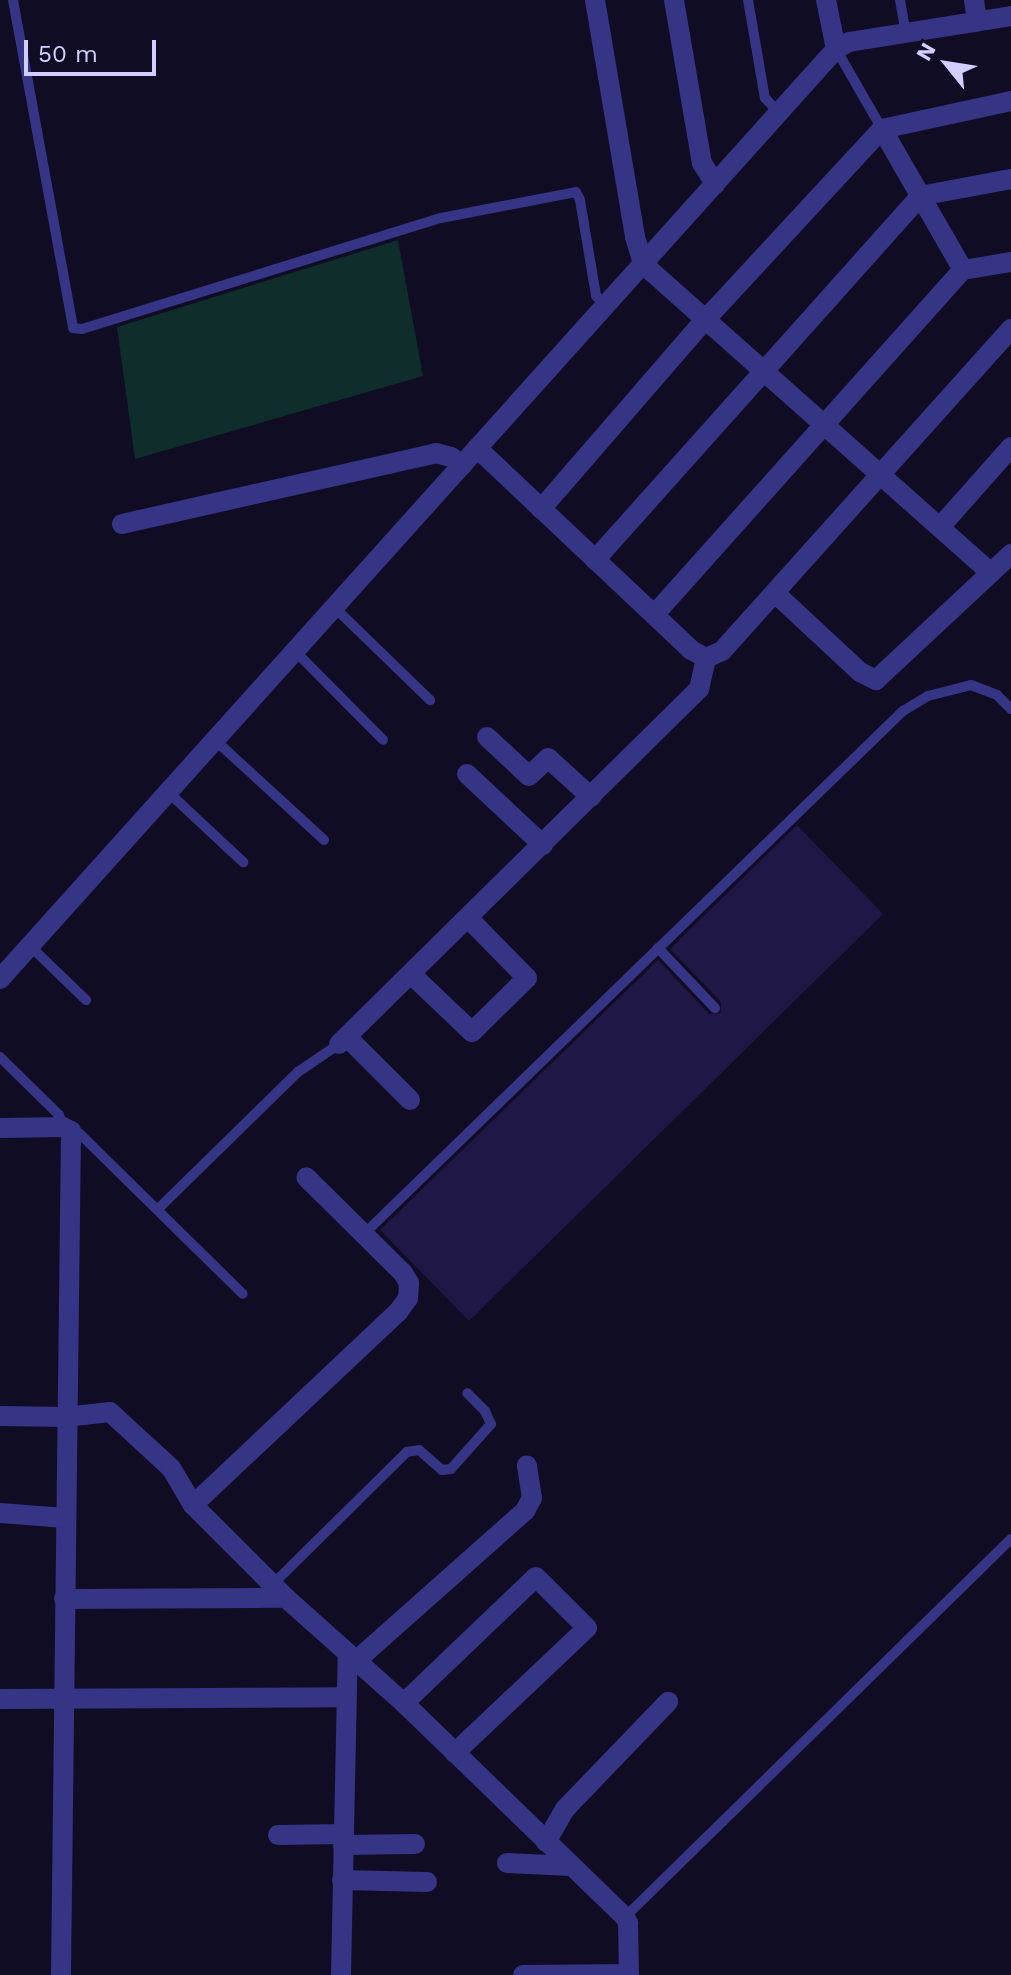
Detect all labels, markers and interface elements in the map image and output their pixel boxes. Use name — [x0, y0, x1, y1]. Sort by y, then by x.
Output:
scale bar — [28, 24, 160, 74]
north arrow — [907, 24, 987, 104]
text: N — [911, 38, 941, 65]
text: 50 m — [38, 40, 98, 68]

